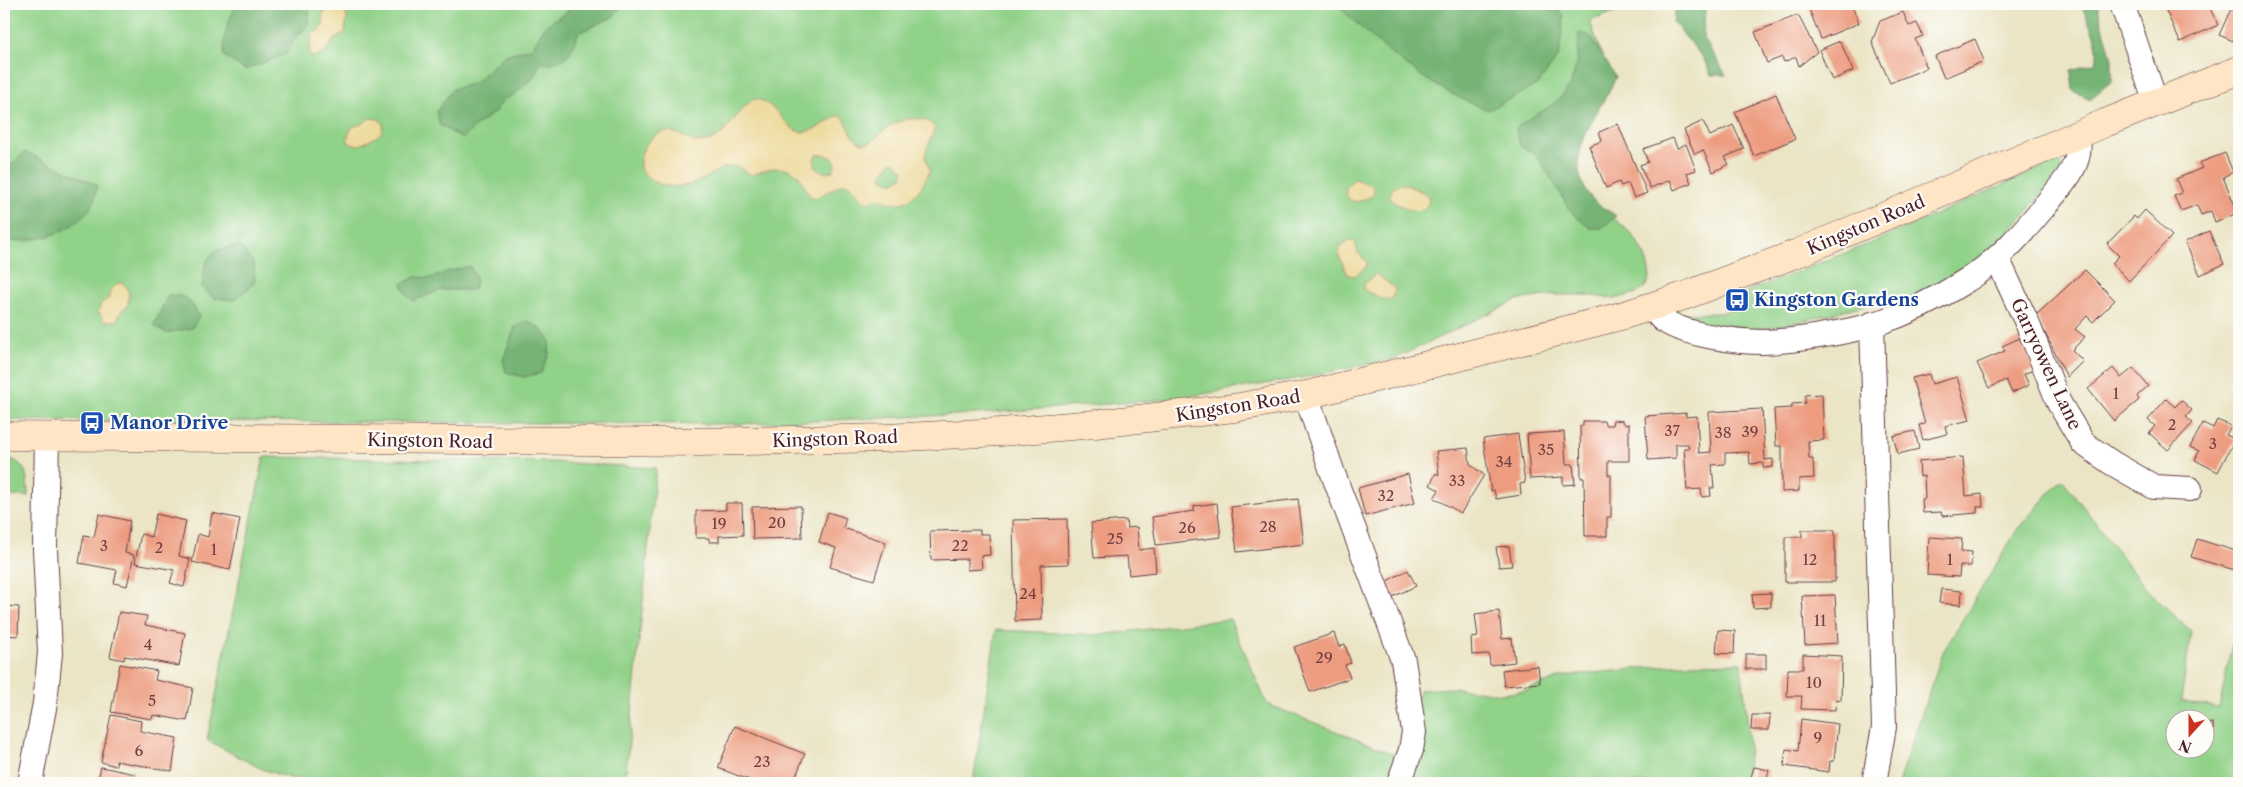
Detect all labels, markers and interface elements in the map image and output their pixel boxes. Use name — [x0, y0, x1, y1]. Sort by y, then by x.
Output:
street label: Kingston Road — [1804, 190, 1928, 260]
bus stop icon: Kingston Gardens — [1724, 287, 1750, 313]
place label: Kingston Gardens — [1754, 289, 1919, 311]
street label: Garryowen Lane — [2006, 295, 2086, 433]
house number: 1 — [2113, 384, 2120, 403]
street label: Kingston Road — [1174, 385, 1302, 427]
bus stop icon: Manor Drive — [79, 410, 105, 436]
place label: Manor Drive — [110, 412, 229, 434]
house number: 2 — [2168, 415, 2176, 434]
house number: 37 — [1664, 421, 1680, 440]
house number: 39 — [1741, 422, 1759, 441]
house number: 38 — [1714, 423, 1732, 442]
street label: Kingston Road — [772, 426, 898, 452]
street label: Kingston Road — [367, 429, 493, 453]
house number: 3 — [2209, 434, 2217, 453]
house number: 35 — [1538, 440, 1554, 459]
house number: 34 — [1496, 452, 1512, 471]
house number: 33 — [1449, 471, 1465, 490]
house number: 32 — [1378, 486, 1394, 505]
house number: 20 — [768, 513, 786, 532]
house number: 19 — [711, 514, 727, 533]
house number: 28 — [1259, 517, 1277, 536]
house number: 26 — [1178, 518, 1196, 537]
house number: 25 — [1107, 529, 1123, 548]
house number: 3 — [100, 536, 108, 555]
house number: 22 — [951, 536, 969, 555]
house number: 2 — [155, 538, 163, 557]
house number: 1 — [211, 540, 218, 559]
house number: 12 — [1803, 550, 1817, 569]
house number: 1 — [1947, 550, 1954, 569]
house number: 24 — [1019, 584, 1037, 603]
house number: 11 — [1814, 611, 1827, 630]
house number: 4 — [144, 635, 152, 654]
house number: 29 — [1315, 648, 1333, 667]
house number: 10 — [1806, 673, 1822, 692]
house number: 5 — [148, 691, 156, 710]
north arrow — [2166, 710, 2216, 760]
house number: 9 — [1814, 728, 1822, 747]
text: N — [2176, 736, 2194, 757]
house number: 6 — [135, 741, 144, 760]
house number: 23 — [754, 752, 770, 771]

